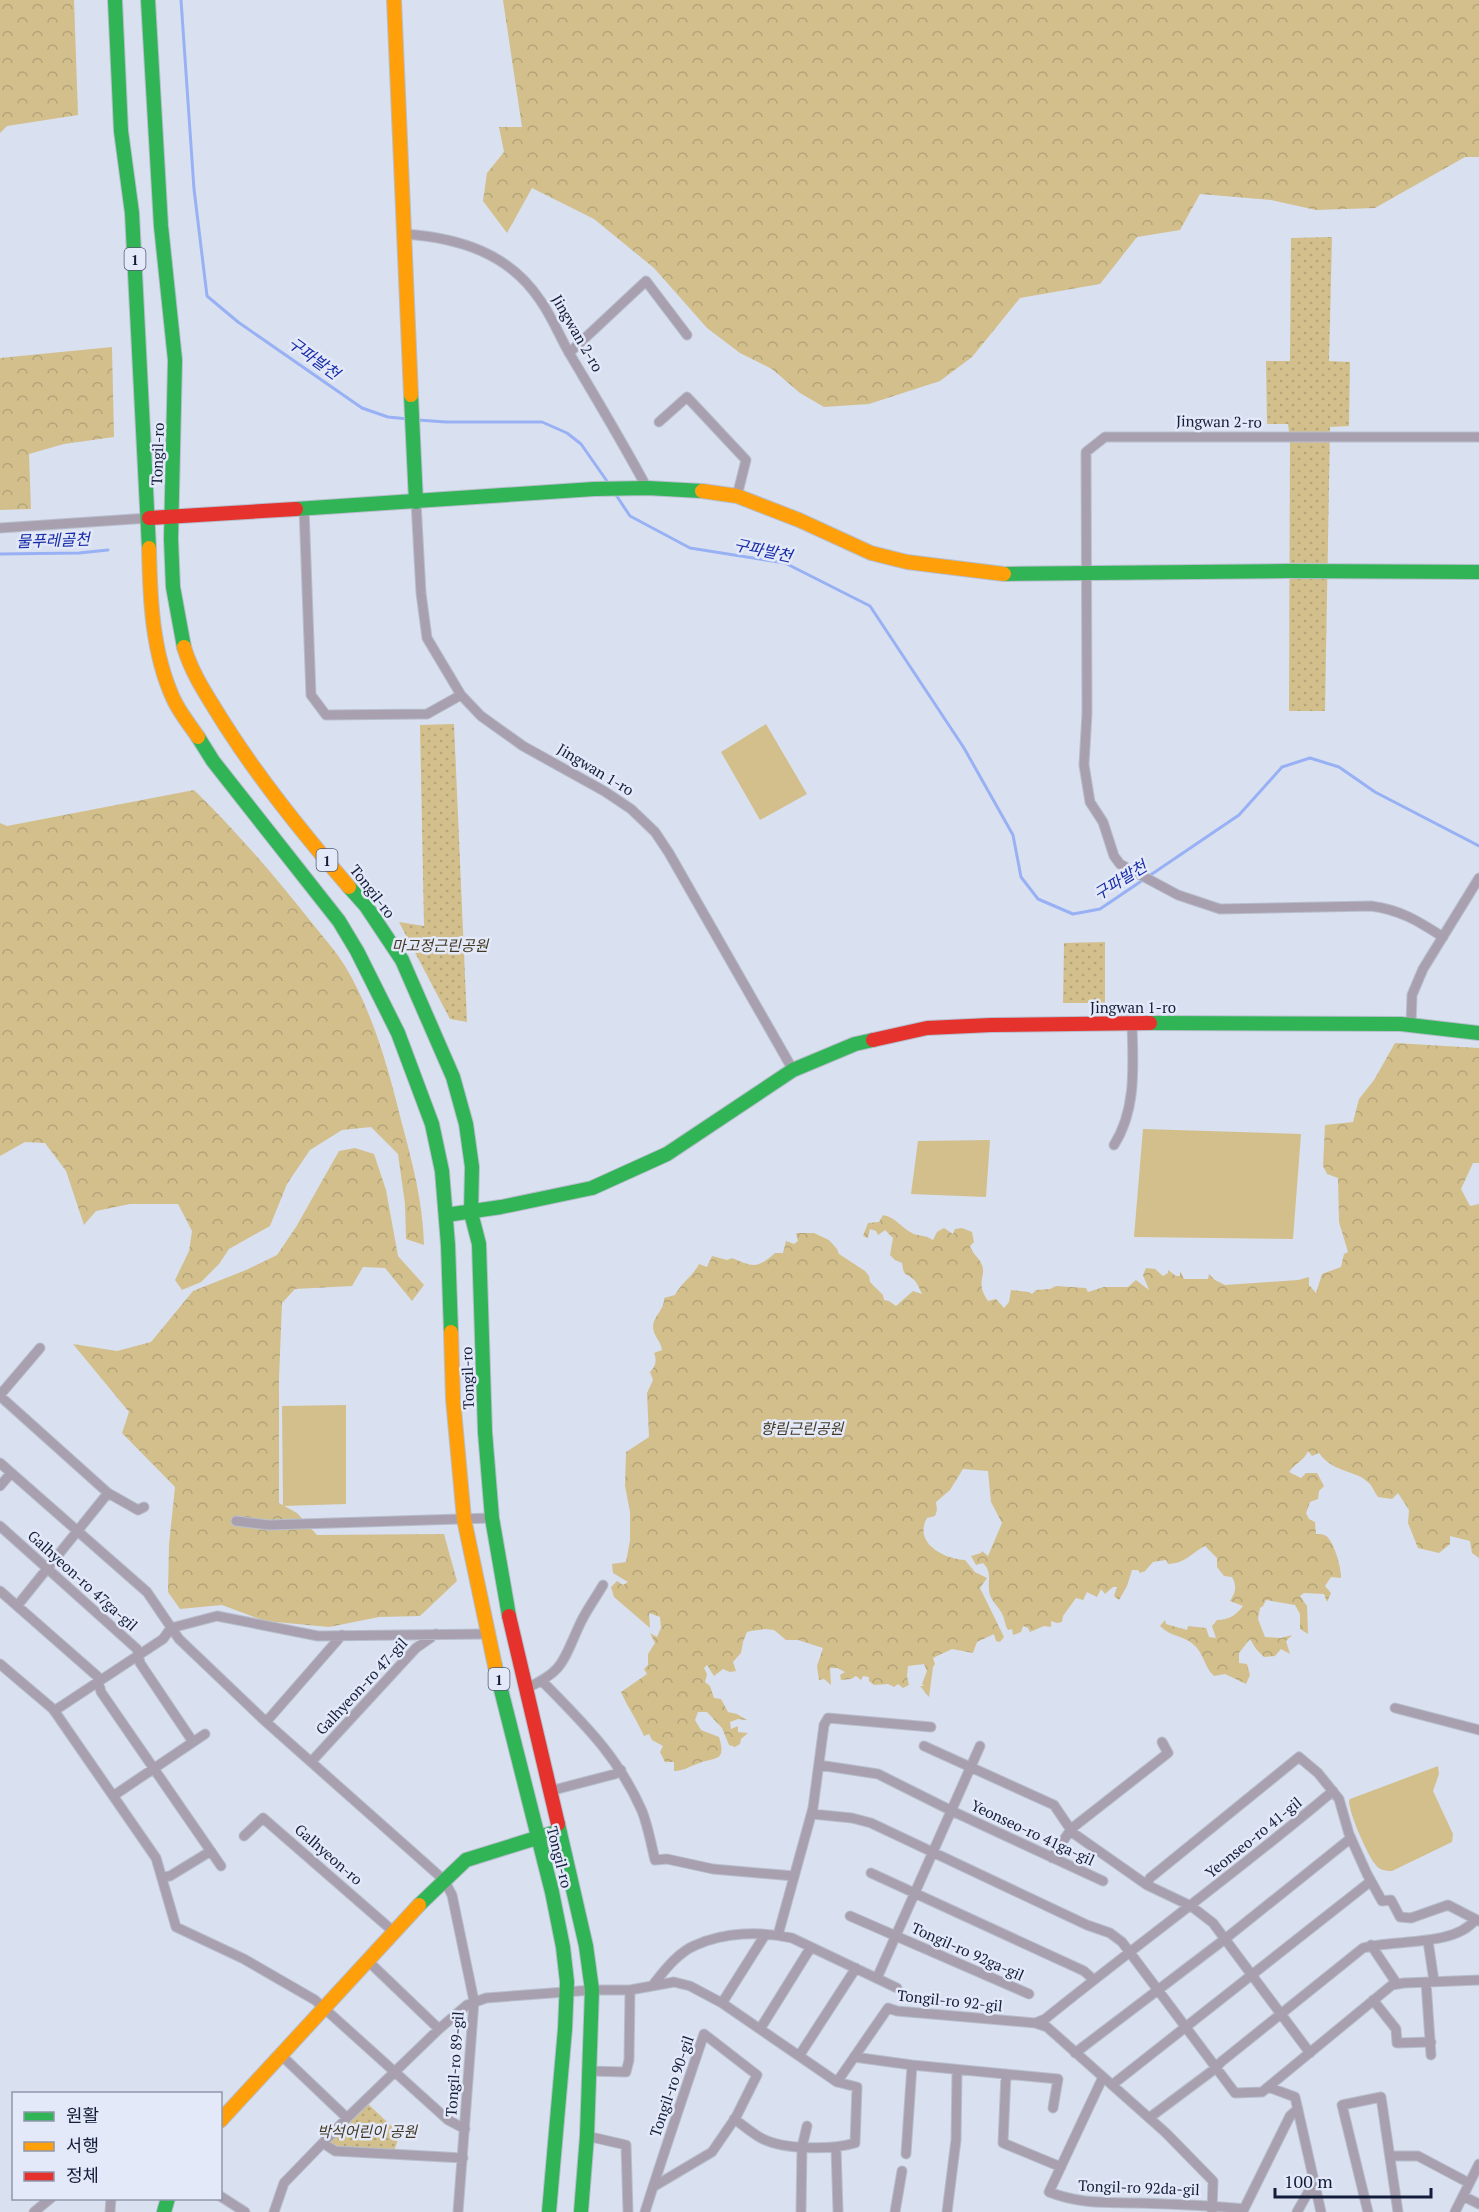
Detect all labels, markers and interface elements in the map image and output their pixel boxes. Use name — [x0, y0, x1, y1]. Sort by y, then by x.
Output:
road number: 1 — [124, 248, 146, 270]
street label: Jingwan 2-ro — [548, 291, 608, 375]
water label: 구파발천 — [284, 332, 346, 386]
street label: Jingwan 2-ro — [1176, 410, 1262, 432]
street label: Tongil-ro — [146, 422, 168, 486]
water label: 물푸레골천 — [16, 528, 92, 552]
water label: 구파발천 — [732, 533, 796, 567]
street label: Jingwan 1-ro — [554, 738, 638, 800]
road number: 1 — [316, 849, 338, 871]
water label: 구파발천 — [1089, 854, 1153, 905]
street label: Tongil-ro — [346, 860, 400, 922]
park label: 마고정근린공원 — [392, 935, 489, 955]
street label: Jingwan 1-ro — [1090, 997, 1176, 1017]
street label: Tongil-ro — [456, 1346, 478, 1410]
park label: 향림근린공원 — [761, 1418, 845, 1438]
street label: Galhyeon-ro 47ga-gil — [24, 1525, 142, 1635]
street label: Galhyeon-ro 47-gil — [311, 1633, 411, 1739]
road number: 1 — [488, 1668, 510, 1690]
street label: Yeonseo-ro 41-gil — [1201, 1792, 1305, 1882]
street label: Yeonseo-ro 41ga-gil — [968, 1795, 1098, 1869]
street label: Galhyeon-ro — [291, 1819, 367, 1889]
street label: Tongil-ro — [543, 1824, 577, 1890]
street label: Tongil-ro 92ga-gil — [909, 1917, 1027, 1985]
street label: Tongil-ro 92-gil — [896, 1985, 1004, 2015]
street label: Tongil-ro 89-gil — [440, 2011, 468, 2117]
street label: Tongil-ro 90-gil — [644, 2033, 698, 2139]
legend — [12, 2092, 222, 2200]
text: 원활 — [66, 2103, 99, 2127]
park label: 박석어린이 공원 — [317, 2121, 418, 2141]
text: 서행 — [66, 2133, 99, 2157]
scale bar — [1275, 2161, 1431, 2199]
text: 정체 — [66, 2163, 99, 2187]
text: 100 m — [1284, 2169, 1333, 2193]
street label: Tongil-ro 92da-gil — [1078, 2175, 1200, 2199]

